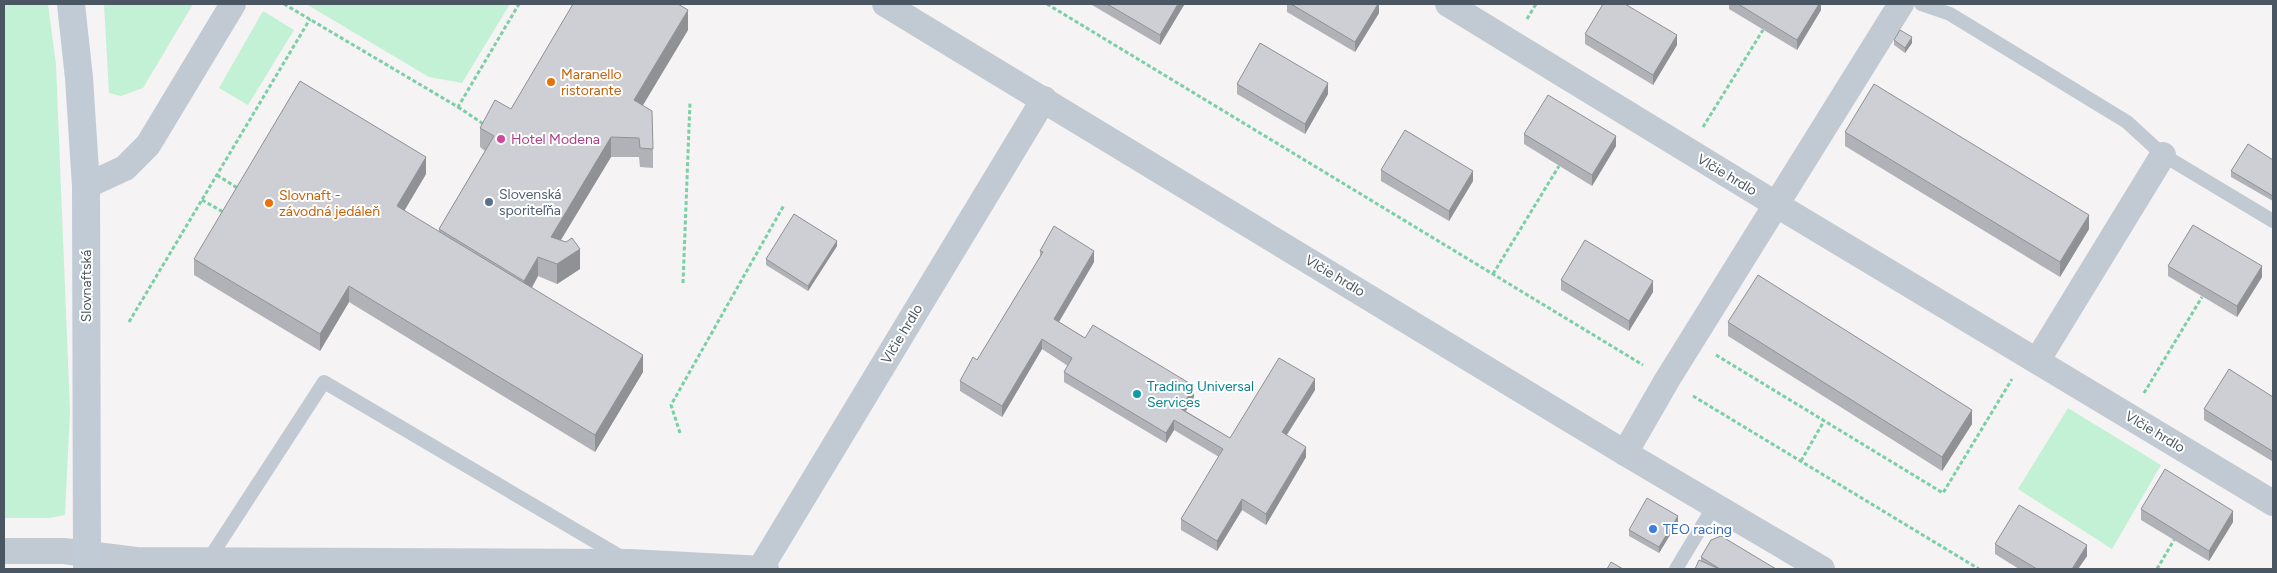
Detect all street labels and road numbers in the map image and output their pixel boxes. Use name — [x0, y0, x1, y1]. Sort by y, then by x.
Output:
street label: Vlčie hrdlo — [1694, 151, 1760, 199]
street label: Slovnaftská — [78, 250, 95, 322]
street label: Vlčie hrdlo — [1302, 252, 1368, 300]
street label: Vlčie hrdlo — [878, 301, 926, 367]
street label: Vlčie hrdlo — [2122, 408, 2188, 456]

